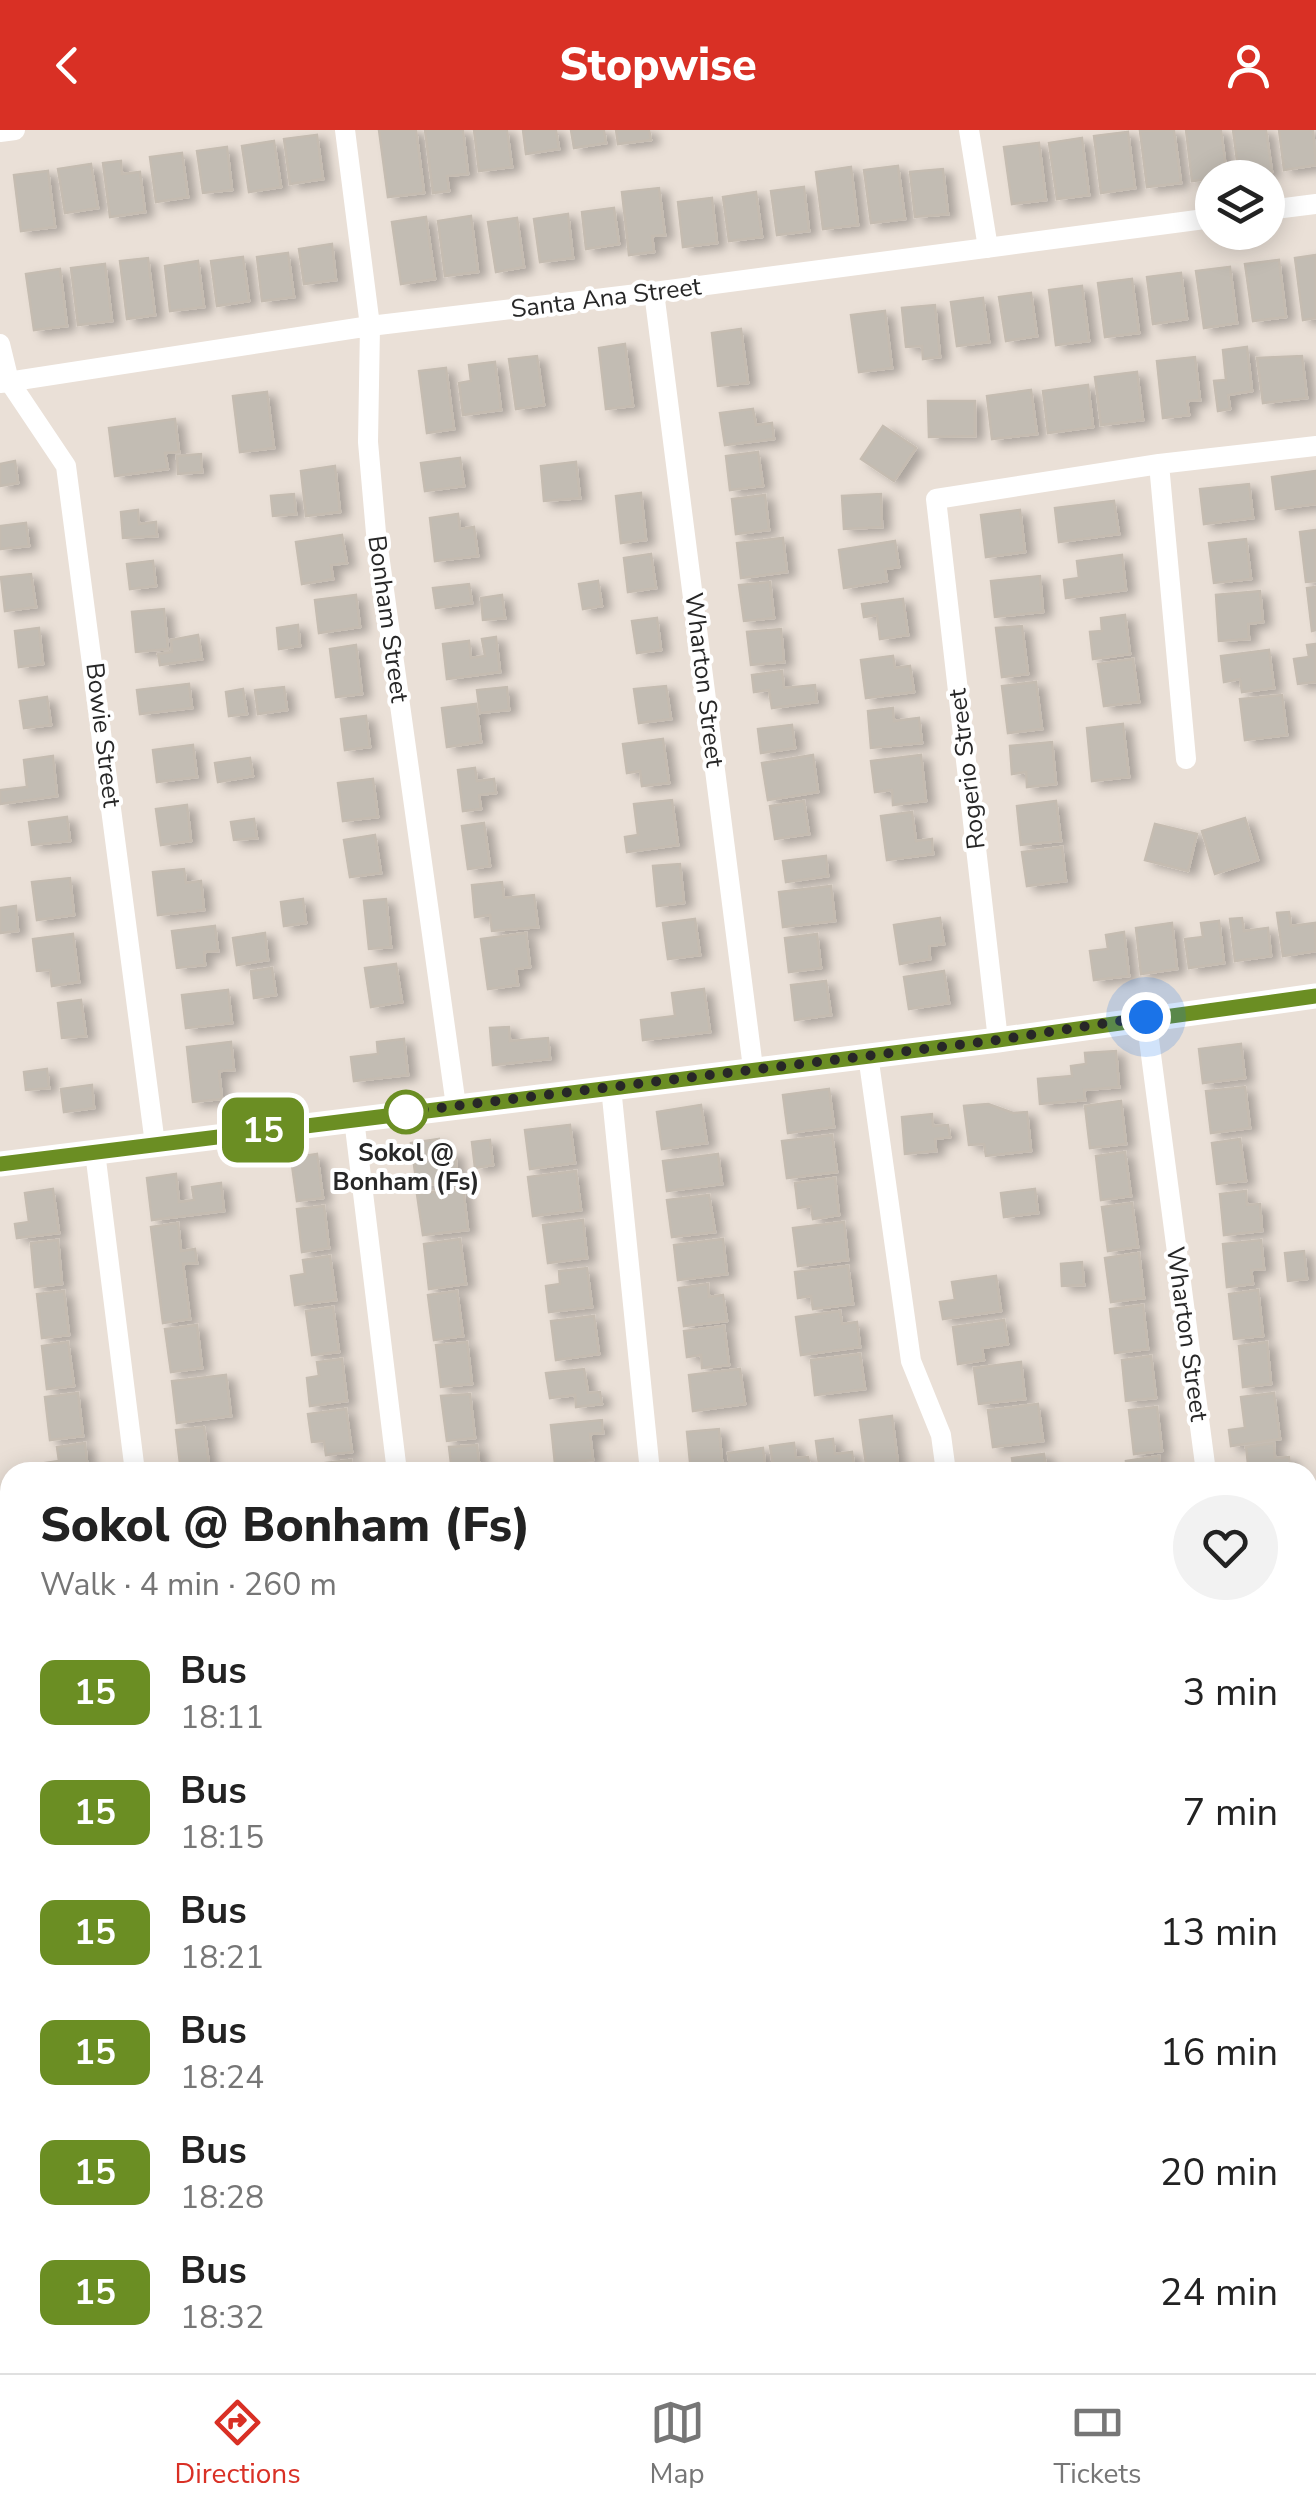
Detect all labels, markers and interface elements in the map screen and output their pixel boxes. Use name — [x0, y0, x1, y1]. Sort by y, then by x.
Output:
text: Stopwise — [559, 35, 757, 96]
icon: back — [40, 38, 95, 93]
icon: person — [1221, 38, 1276, 93]
map controls — [1195, 160, 1285, 250]
button: layers — [1195, 160, 1285, 250]
street label: Santa Ana Street — [509, 269, 703, 327]
street label: Bonham Street — [359, 533, 417, 705]
street label: Wharton Street — [676, 591, 732, 770]
street label: Bowie Street — [77, 661, 129, 809]
street label: Rogerio Street — [940, 686, 994, 851]
your location — [1121, 992, 1171, 1042]
marker: Sokol @ Bonham (Fs) — [385, 1091, 427, 1133]
line badge: 15 — [218, 1098, 308, 1162]
text: 15 — [242, 1107, 284, 1154]
place label: Sokol @ Bonham (Fs) — [333, 1136, 479, 1199]
street label: Wharton Street — [1158, 1245, 1216, 1424]
text: Sokol @ Bonham (Fs) — [40, 1492, 531, 1558]
button: heart — [1173, 1495, 1278, 1600]
text: Walk · 4 min · 260 m — [40, 1563, 337, 1606]
text: Bus — [180, 1645, 247, 1696]
text: 3 min — [1183, 1667, 1278, 1718]
text: 15 — [74, 1669, 116, 1716]
text: 18:11 — [180, 1696, 264, 1739]
text: Bus — [180, 1765, 247, 1816]
text: 7 min — [1183, 1787, 1278, 1838]
text: 15 — [74, 1789, 116, 1836]
text: 18:15 — [180, 1816, 264, 1859]
text: Bus — [180, 1885, 247, 1936]
text: 13 min — [1160, 1907, 1278, 1958]
text: 15 — [74, 1909, 116, 1956]
text: 18:21 — [180, 1936, 264, 1979]
text: Bus — [180, 2005, 247, 2056]
text: 16 min — [1160, 2027, 1278, 2078]
text: 15 — [74, 2029, 116, 2076]
text: 18:24 — [180, 2056, 264, 2099]
text: Bus — [180, 2125, 247, 2176]
text: 20 min — [1160, 2147, 1278, 2198]
text: 15 — [74, 2149, 116, 2196]
text: 18:28 — [180, 2176, 264, 2219]
text: Bus — [180, 2245, 247, 2296]
text: 24 min — [1160, 2267, 1278, 2318]
text: 15 — [74, 2269, 116, 2316]
text: 18:32 — [180, 2296, 264, 2339]
tab: Directions — [174, 2395, 301, 2493]
tab: Map — [650, 2395, 705, 2493]
tab: Tickets — [1053, 2395, 1142, 2493]

